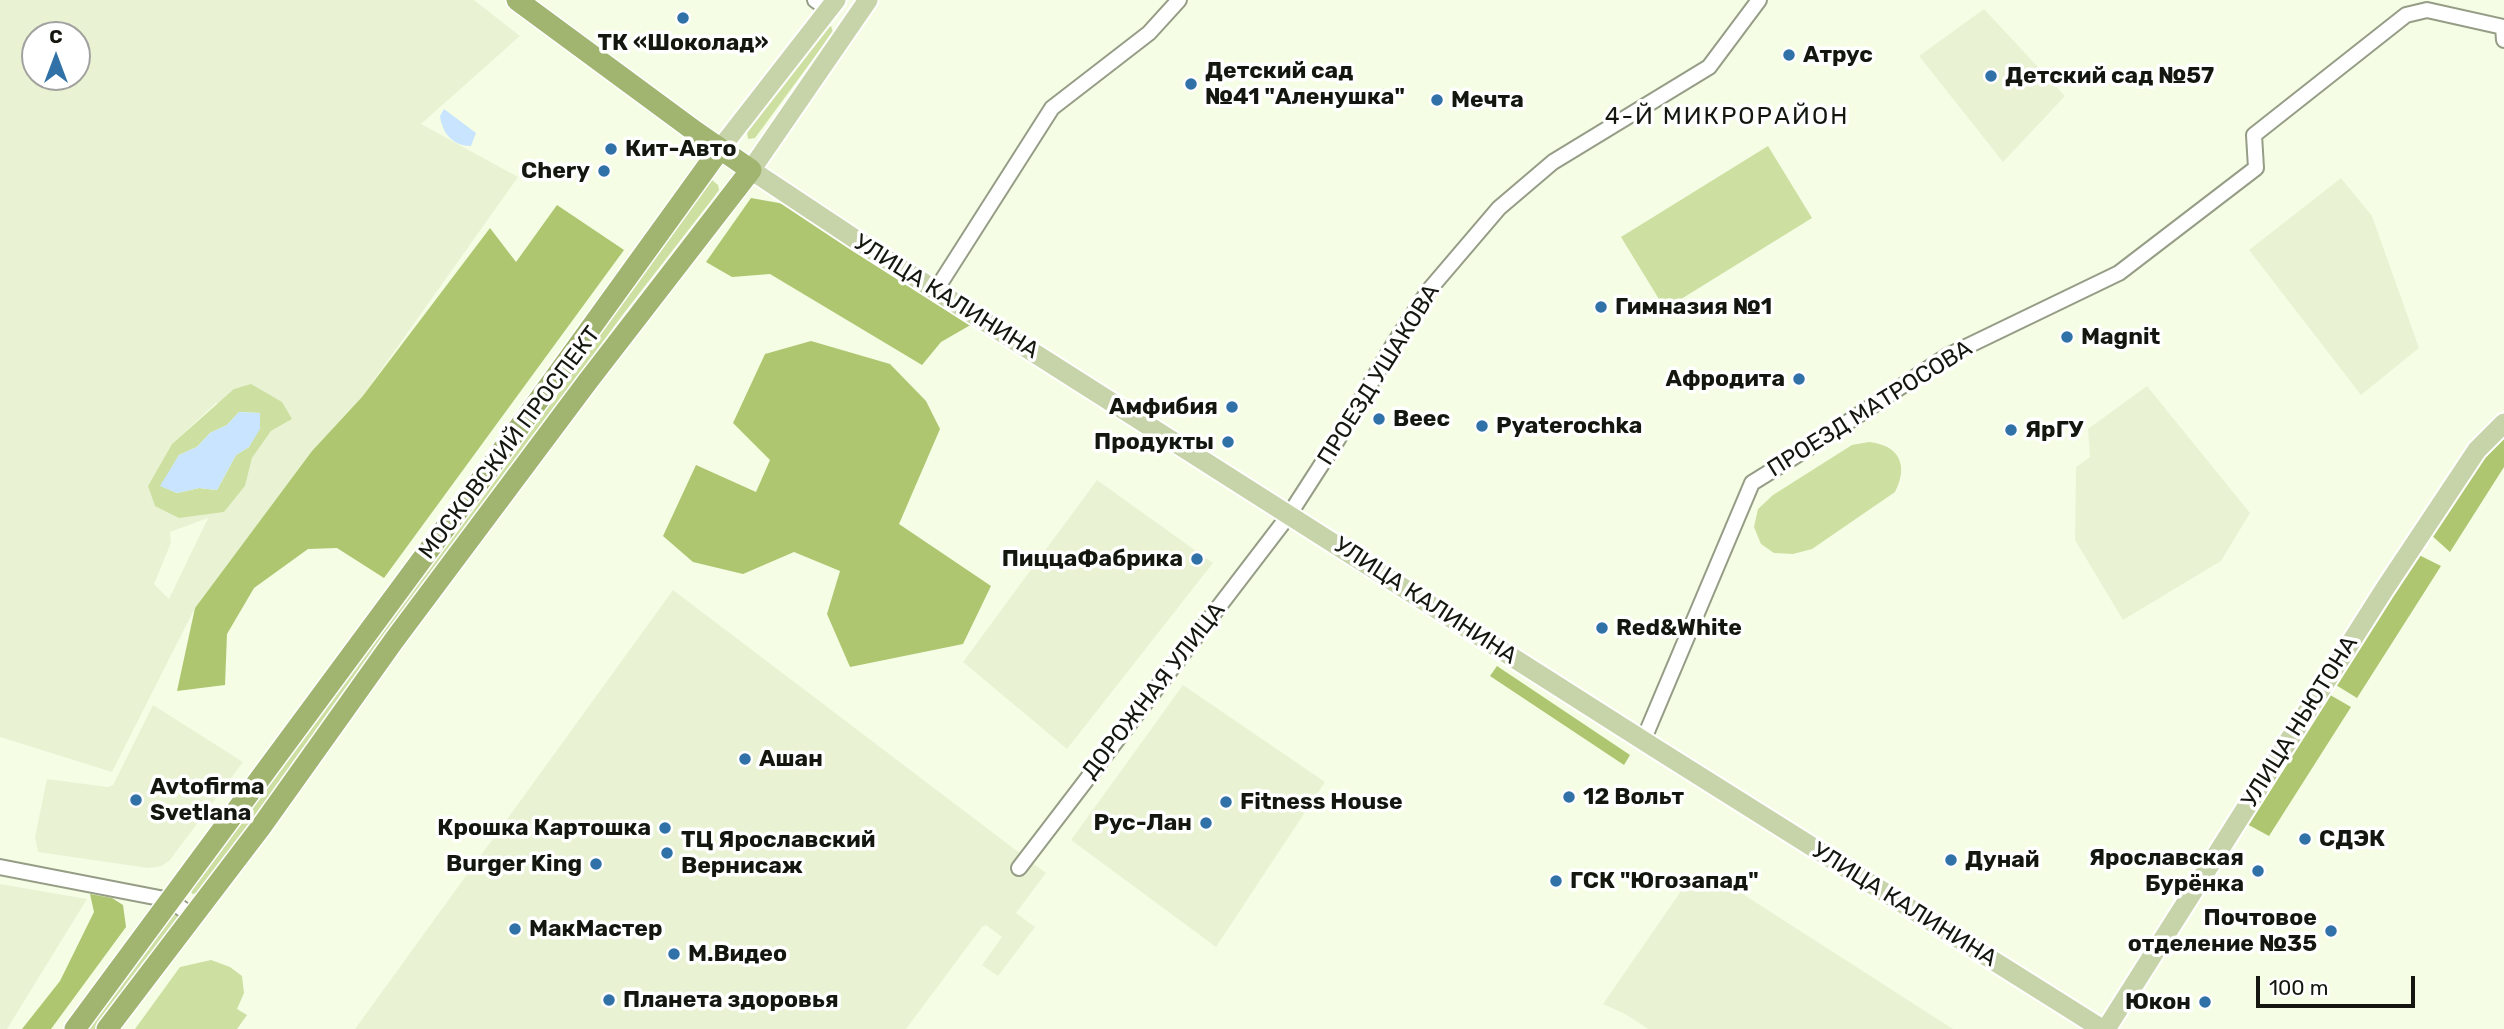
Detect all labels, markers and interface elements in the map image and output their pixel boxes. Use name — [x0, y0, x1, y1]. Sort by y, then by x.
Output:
marker: ТК «Шоколад» — [675, 10, 691, 26]
north arrow — [21, 21, 91, 91]
text: С — [49, 25, 63, 48]
place label: ТК «Шоколад» — [597, 29, 769, 57]
place label: Атрус — [1803, 41, 1873, 69]
marker: Атрус — [1781, 47, 1797, 63]
place label: Детский сад №41 "Аленушка" — [1205, 57, 1405, 111]
place label: Детский сад №57 — [2005, 62, 2214, 90]
marker: Детский сад №57 — [1983, 68, 1999, 84]
marker: Детский сад №41 "Аленушка" — [1183, 76, 1199, 92]
place label: Мечта — [1451, 86, 1524, 114]
marker: Мечта — [1429, 92, 1445, 108]
district label: 4-Й МИКРОРАЙОН — [1606, 103, 1848, 131]
place label: Кит-Авто — [625, 135, 736, 163]
marker: Кит-Авто — [603, 141, 619, 157]
place label: Chery — [521, 157, 590, 185]
marker: Chery — [596, 163, 612, 179]
street label: УЛИЦА КАЛИНИНА — [848, 229, 1044, 365]
street label: ПРОЕЗД УШАКОВА — [1312, 279, 1446, 471]
place label: Гимназия №1 — [1615, 293, 1772, 321]
marker: Гимназия №1 — [1593, 299, 1609, 315]
street label: МОСКОВСКИЙ ПРОСПЕКТ — [413, 321, 607, 565]
place label: Magnit — [2081, 323, 2160, 351]
marker: Magnit — [2059, 329, 2075, 345]
street label: ПРОЕЗД МАТРОСОВА — [1763, 335, 1977, 483]
place label: Афродита — [1665, 365, 1785, 393]
marker: Афродита — [1791, 371, 1807, 387]
place label: Амфибия — [1109, 393, 1218, 421]
marker: Амфибия — [1224, 399, 1240, 415]
place label: Веес — [1393, 405, 1450, 433]
marker: Веес — [1371, 411, 1387, 427]
place label: Pyaterochka — [1496, 412, 1642, 440]
place label: ЯрГУ — [2025, 416, 2084, 444]
marker: Pyaterochka — [1474, 418, 1490, 434]
marker: ЯрГУ — [2003, 422, 2019, 438]
place label: Продукты — [1094, 428, 1214, 456]
marker: Продукты — [1220, 434, 1236, 450]
street label: УЛИЦА КАЛИНИНА — [1328, 531, 1522, 671]
place label: ПиццаФабрика — [1002, 545, 1183, 573]
marker: ПиццаФабрика — [1189, 551, 1205, 567]
street label: ДОРОЖНАЯ УЛИЦА — [1077, 597, 1231, 785]
place label: Red&White — [1616, 614, 1742, 642]
marker: Red&White — [1594, 620, 1610, 636]
street label: УЛИЦА НЬЮТОНА — [2236, 631, 2364, 813]
place label: Ашан — [759, 745, 823, 773]
marker: Ашан — [737, 751, 753, 767]
place label: Avtofirma Svetlana — [150, 773, 265, 827]
place label: 12 Вольт — [1583, 783, 1684, 811]
place label: Fitness House — [1240, 788, 1403, 816]
marker: 12 Вольт — [1561, 789, 1577, 805]
marker: Avtofirma Svetlana — [128, 792, 144, 808]
marker: Fitness House — [1218, 794, 1234, 810]
place label: Рус-Лан — [1093, 809, 1192, 837]
place label: Крошка Картошка — [437, 814, 651, 842]
marker: Рус-Лан — [1198, 815, 1214, 831]
marker: Крошка Картошка — [657, 820, 673, 836]
place label: СДЭК — [2319, 825, 2385, 853]
place label: ТЦ Ярославский Вернисаж — [681, 826, 875, 880]
marker: СДЭК — [2297, 831, 2313, 847]
street label: УЛИЦА КАЛИНИНА — [1806, 837, 2002, 973]
place label: Ярославская Бурёнка — [2089, 844, 2244, 898]
marker: ТЦ Ярославский Вернисаж — [659, 845, 675, 861]
place label: Дунай — [1965, 846, 2040, 874]
place label: Burger King — [446, 850, 582, 878]
marker: Дунай — [1943, 852, 1959, 868]
marker: Burger King — [588, 856, 604, 872]
marker: Ярославская Бурёнка — [2250, 863, 2266, 879]
place label: ГСК "Югозапад" — [1570, 867, 1759, 895]
marker: ГСК "Югозапад" — [1548, 873, 1564, 889]
place label: Почтовое отделение №35 — [2128, 904, 2317, 958]
place label: МакМастер — [529, 915, 663, 943]
marker: МакМастер — [507, 921, 523, 937]
marker: Почтовое отделение №35 — [2323, 923, 2339, 939]
place label: М.Видео — [688, 940, 787, 968]
marker: М.Видео — [666, 946, 682, 962]
scale bar — [2259, 962, 2418, 1006]
text: 100 m — [2269, 975, 2328, 1000]
place label: Планета здоровья — [623, 986, 839, 1014]
place label: Юкон — [2125, 988, 2191, 1016]
marker: Планета здоровья — [601, 992, 617, 1008]
marker: Юкон — [2197, 994, 2213, 1010]

